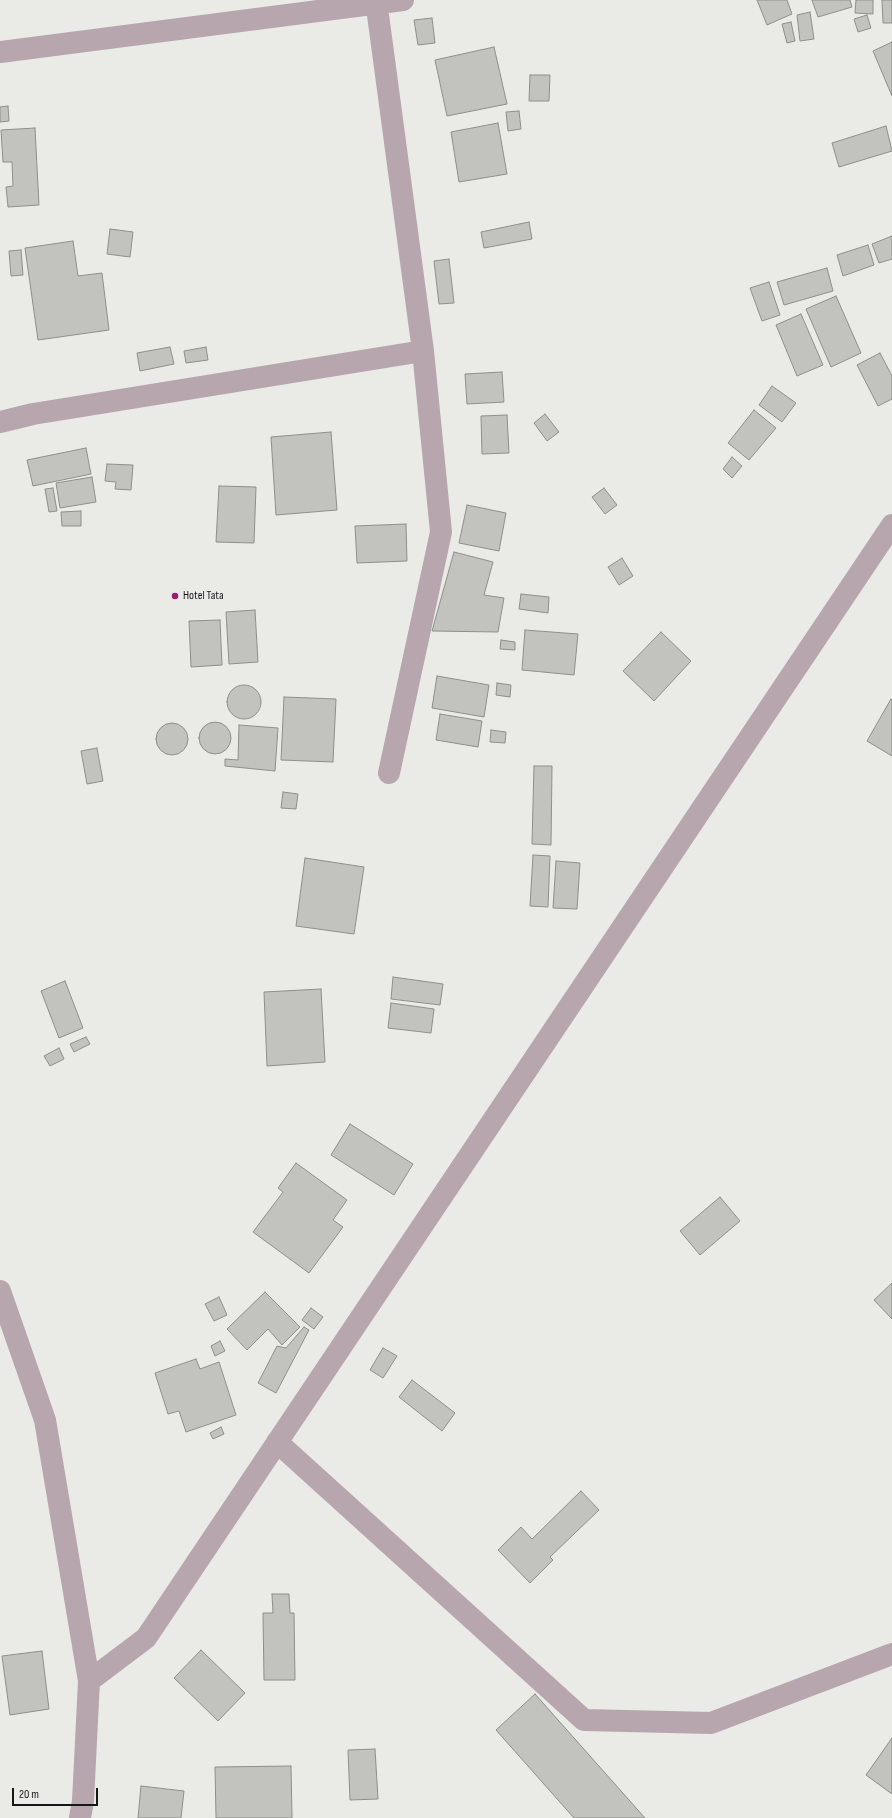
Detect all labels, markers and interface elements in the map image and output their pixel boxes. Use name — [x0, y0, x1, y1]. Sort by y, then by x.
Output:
place label: Hotel Tata — [183, 589, 224, 603]
marker: Hotel Tata — [170, 591, 180, 601]
scale bar — [14, 1780, 100, 1806]
text: 20 m — [19, 1787, 39, 1802]

